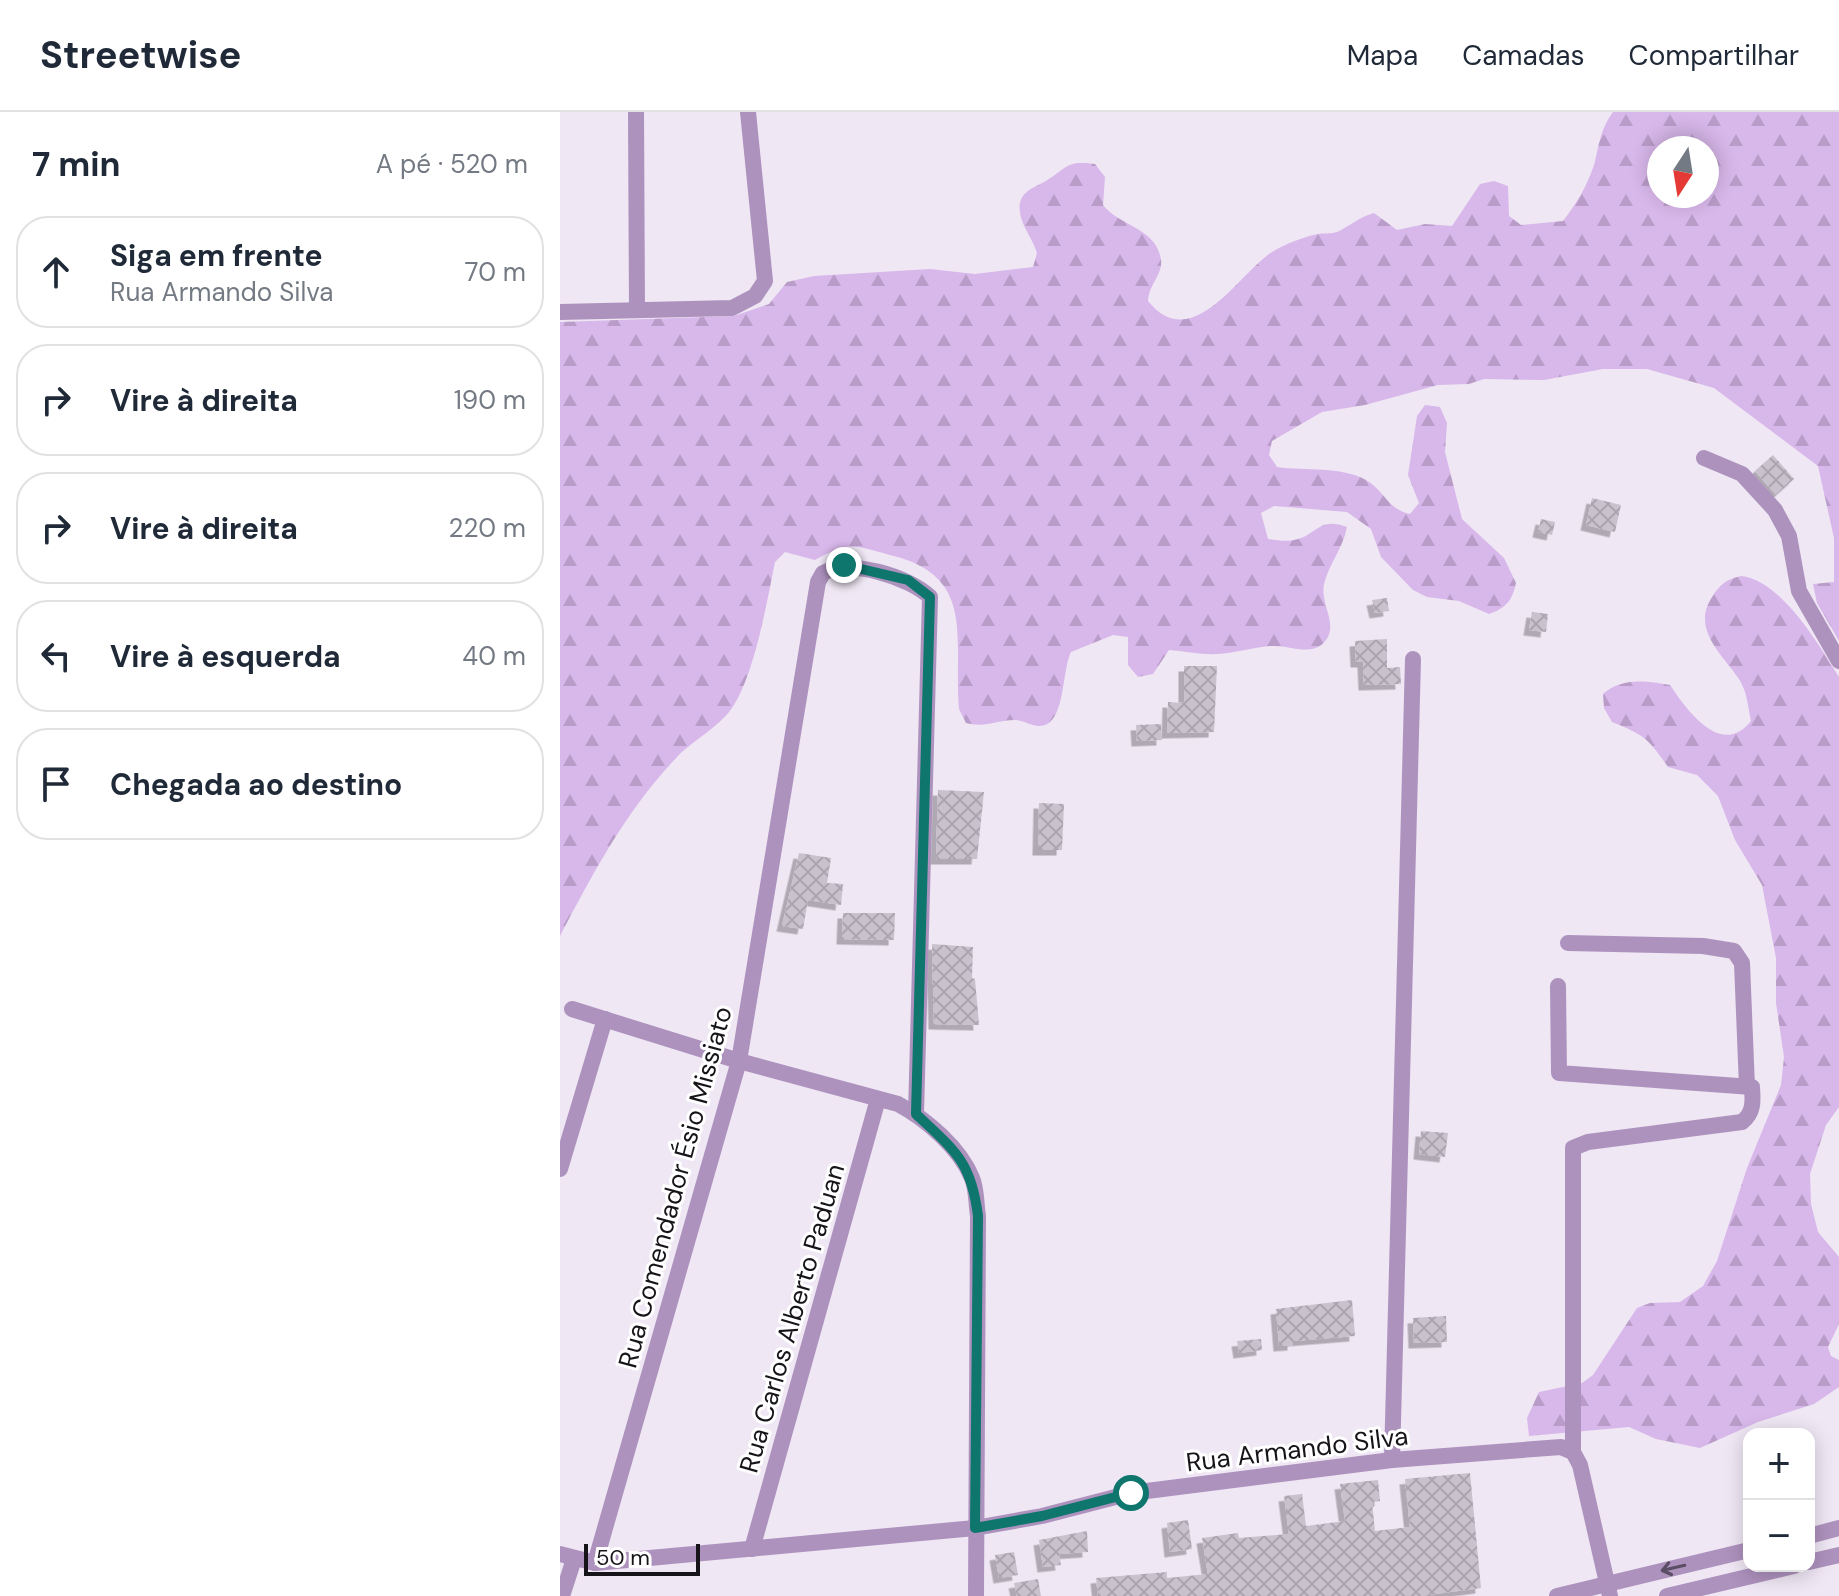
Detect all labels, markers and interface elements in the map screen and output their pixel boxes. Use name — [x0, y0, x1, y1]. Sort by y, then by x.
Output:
text: Streetwise — [40, 30, 241, 80]
text: Mapa — [1347, 37, 1418, 74]
text: Camadas — [1462, 37, 1585, 74]
text: Compartilhar — [1629, 37, 1799, 74]
north arrow — [1647, 136, 1719, 208]
text: 7 min — [32, 142, 121, 187]
text: A pé · 520 m — [376, 147, 528, 181]
text: Siga em frente — [110, 236, 323, 275]
icon: ahead — [34, 250, 78, 294]
text: 70 m — [465, 255, 526, 289]
text: Rua Armando Silva — [110, 275, 333, 309]
icon: right — [34, 378, 78, 422]
text: Vire à direita — [110, 381, 298, 420]
text: 190 m — [454, 383, 526, 417]
icon: right — [34, 506, 78, 550]
text: Vire à direita — [110, 509, 298, 548]
text: 220 m — [448, 511, 526, 545]
route end — [826, 547, 862, 583]
icon: left — [34, 634, 78, 678]
text: Vire à esquerda — [110, 637, 341, 676]
text: 40 m — [462, 639, 526, 673]
icon: arrive — [34, 762, 78, 806]
text: Chegada ao destino — [110, 765, 402, 804]
street label: Rua Comendador Ésio Missiato — [610, 1003, 740, 1371]
street label: Rua Carlos Alberto Paduan — [732, 1160, 852, 1476]
street label: Rua Armando Silva — [1184, 1419, 1410, 1479]
map controls — [1743, 1428, 1815, 1572]
button: + — [1743, 1428, 1815, 1500]
route start — [1113, 1475, 1149, 1511]
button: − — [1743, 1500, 1815, 1572]
scale bar — [584, 1540, 700, 1576]
text: 50 m — [596, 1543, 650, 1572]
one-way arrow — [1661, 1562, 1687, 1577]

